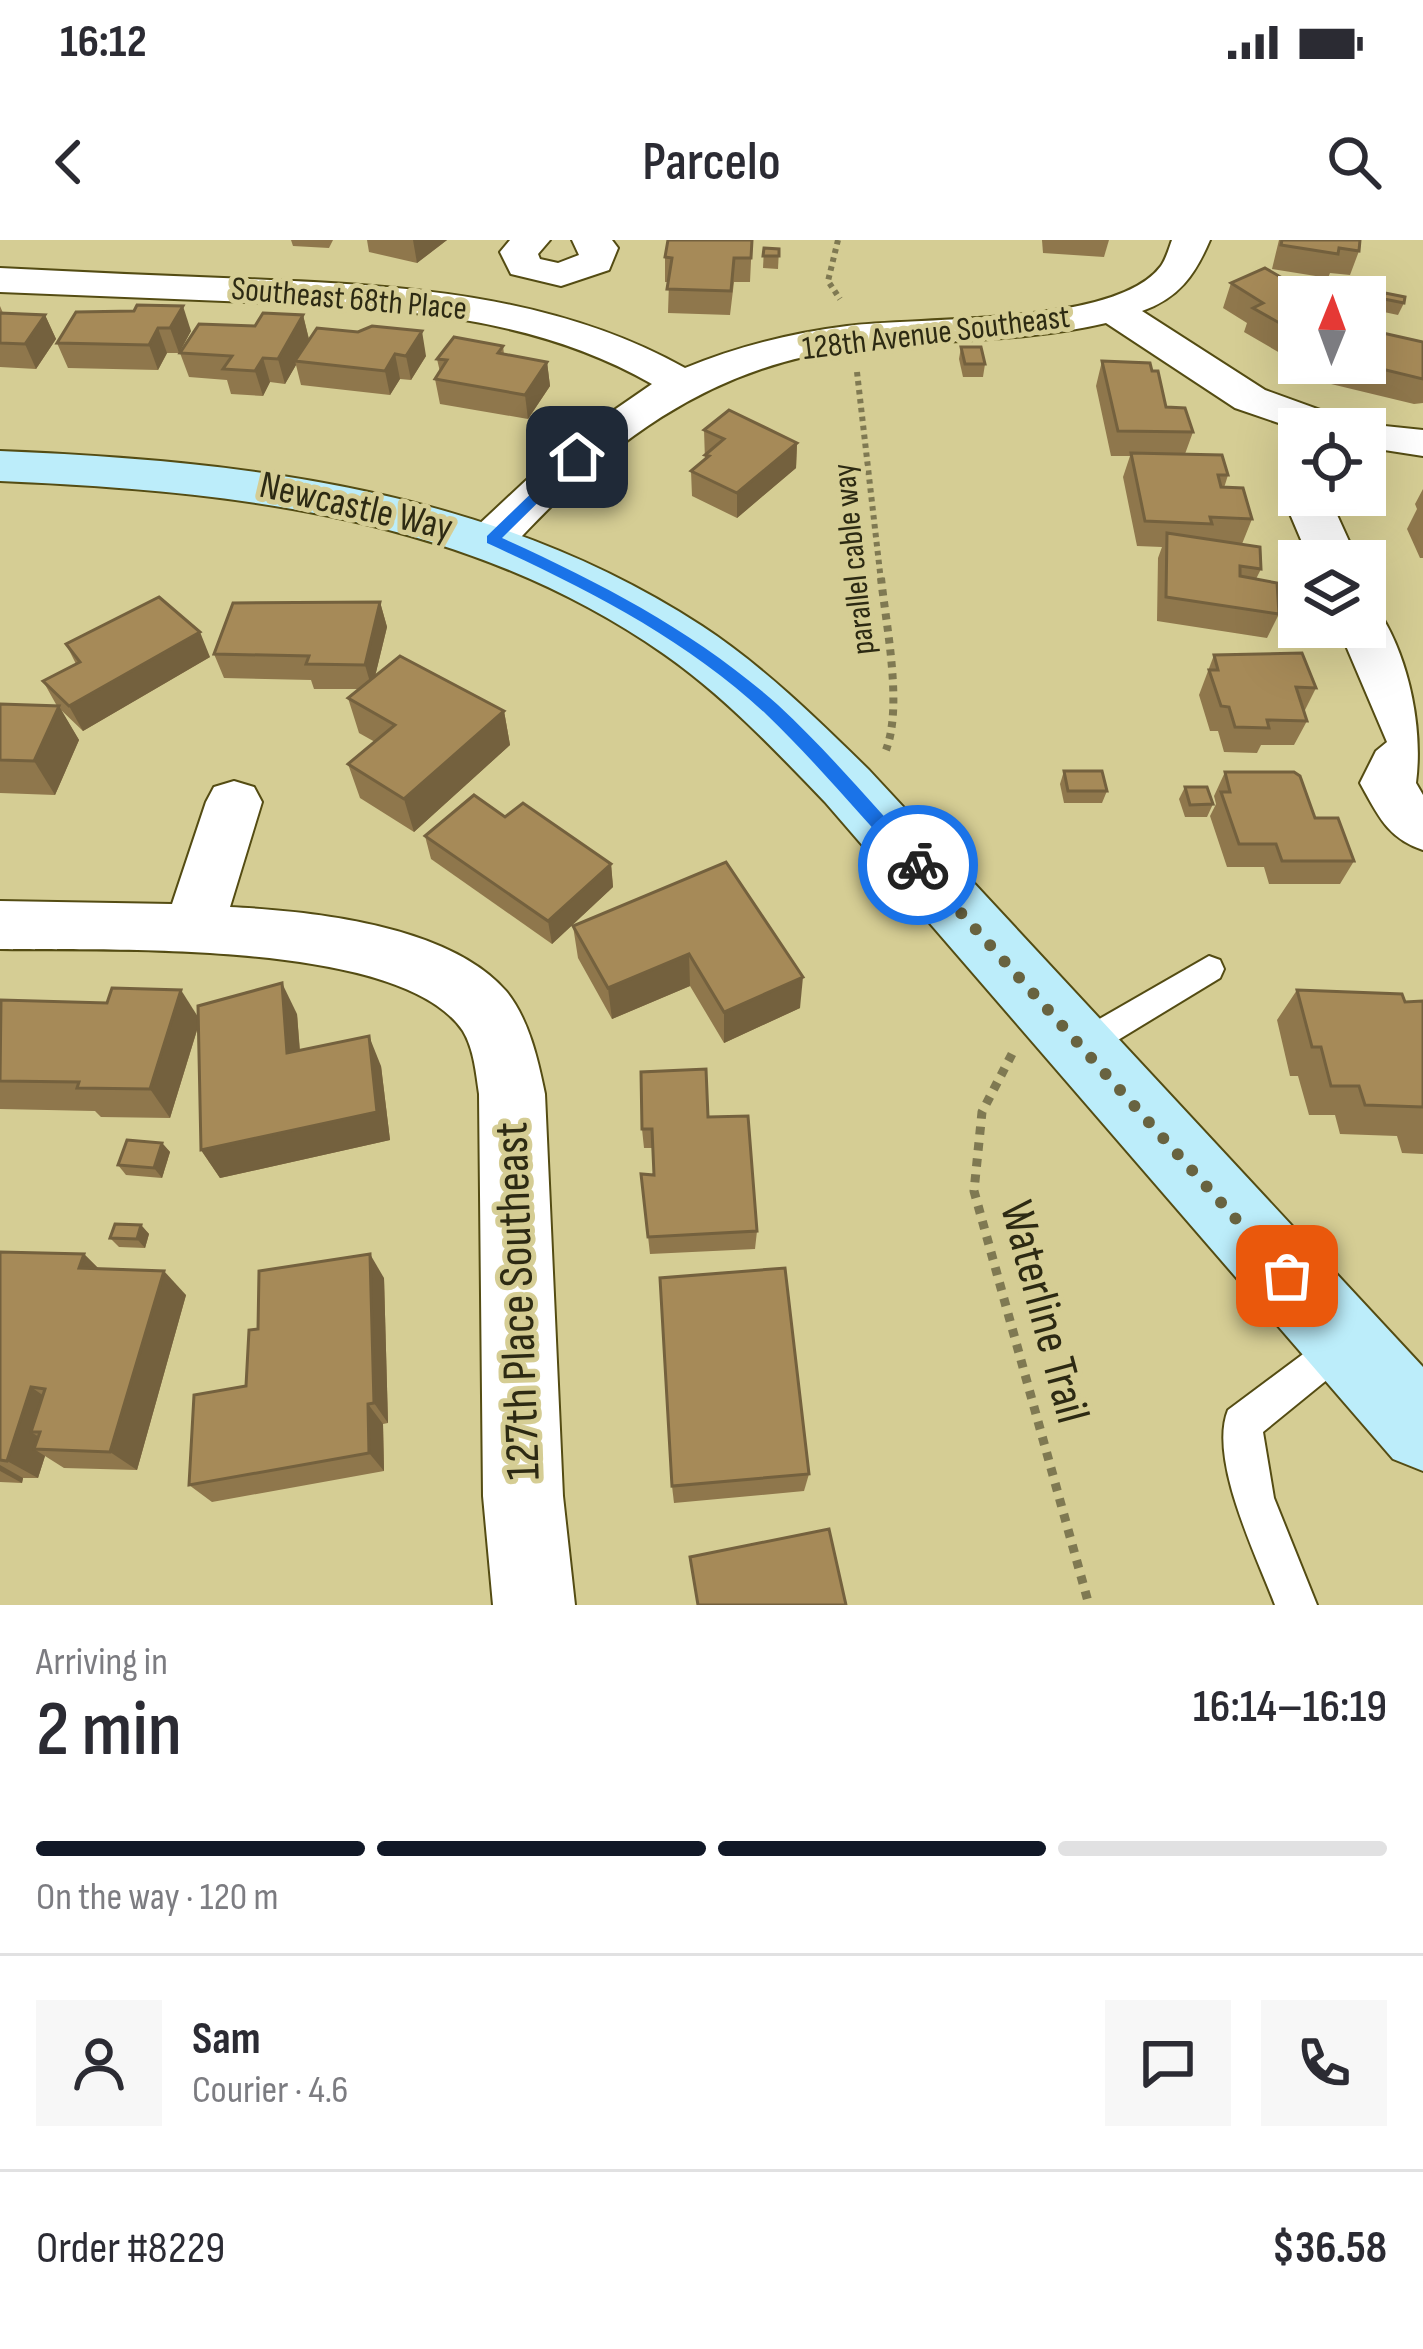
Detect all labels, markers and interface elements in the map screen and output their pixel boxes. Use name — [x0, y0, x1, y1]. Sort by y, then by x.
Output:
text: 16:12 — [60, 15, 147, 70]
icon: back — [36, 129, 102, 195]
icon: search — [1321, 129, 1387, 195]
text: Parcelo — [642, 130, 781, 195]
street label: Southeast 68th Place — [230, 269, 468, 329]
north arrow — [1278, 276, 1386, 384]
map controls — [1278, 276, 1386, 648]
street label: 128th Avenue Southeast — [800, 297, 1072, 369]
pin — [526, 406, 628, 508]
button: locate — [1278, 408, 1386, 516]
icon: home — [544, 424, 610, 490]
street label: parallel cable way — [824, 461, 884, 657]
street label: Newcastle Way — [255, 462, 457, 552]
button: layers — [1278, 540, 1386, 648]
courier — [858, 805, 978, 925]
icon: bike — [885, 832, 951, 898]
street label: 127th Place Southeast — [483, 1121, 553, 1481]
street label: Waterline Trail — [987, 1195, 1101, 1429]
pin — [1236, 1225, 1338, 1327]
icon: bag — [1254, 1243, 1320, 1309]
text: Arriving in — [36, 1639, 168, 1686]
text: 16:14–16:19 — [1193, 1680, 1387, 1735]
text: 2 min — [36, 1684, 182, 1777]
text: On the way · 120 m — [36, 1874, 278, 1921]
button: person — [36, 2000, 162, 2126]
button: chat — [1105, 2000, 1231, 2126]
button: phone — [1261, 2000, 1387, 2126]
text: Sam — [192, 2012, 261, 2067]
text: Courier · 4.6 — [192, 2067, 348, 2114]
text: Order #8229 — [36, 2221, 225, 2276]
text: $36.58 — [1272, 2221, 1387, 2276]

